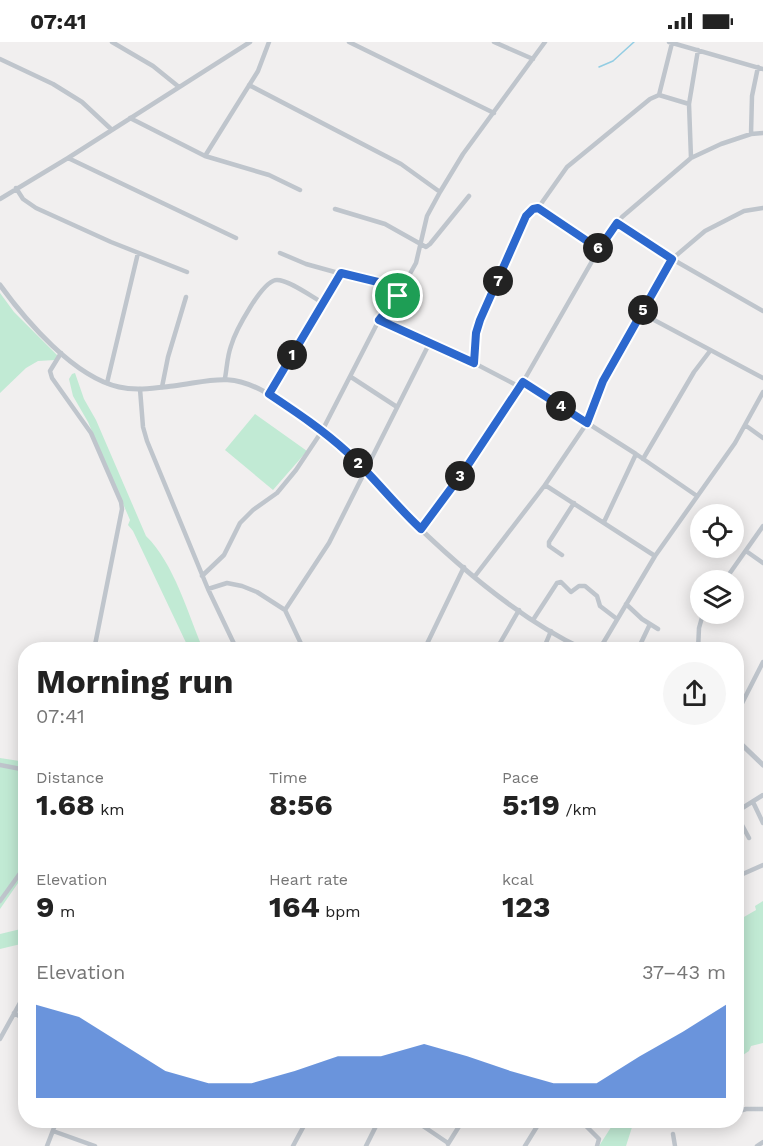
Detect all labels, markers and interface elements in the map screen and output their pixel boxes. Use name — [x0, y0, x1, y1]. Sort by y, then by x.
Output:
text: 07:41 — [30, 9, 86, 34]
pin: 6 — [583, 233, 613, 263]
text: 6 — [593, 238, 603, 257]
pin: 7 — [483, 266, 513, 296]
pin — [372, 270, 423, 321]
text: 7 — [493, 271, 503, 290]
icon: arrive — [381, 279, 414, 312]
pin: 5 — [628, 295, 658, 325]
text: 5 — [638, 300, 648, 319]
pin: 1 — [277, 340, 307, 370]
text: 1 — [289, 345, 295, 364]
pin: 4 — [546, 391, 576, 421]
text: 4 — [556, 396, 566, 415]
pin: 2 — [343, 448, 373, 478]
text: 2 — [353, 453, 363, 472]
pin: 3 — [445, 461, 475, 491]
text: 3 — [455, 466, 465, 485]
map controls — [690, 504, 744, 624]
button: locate — [690, 504, 744, 558]
button: layers — [690, 570, 744, 624]
text: Morning run — [36, 662, 233, 701]
button: share — [663, 662, 726, 725]
text: 07:41 — [36, 704, 85, 728]
text: Distance — [36, 768, 104, 787]
text: Time — [269, 768, 307, 787]
text: Pace — [502, 768, 539, 787]
text: 1.68 — [36, 787, 95, 822]
text: 8:56 — [269, 787, 333, 822]
text: 5:19 — [502, 787, 560, 822]
text: km — [95, 800, 125, 819]
text: /km — [560, 800, 597, 819]
text: Elevation — [36, 870, 107, 889]
text: Heart rate — [269, 870, 348, 889]
text: kcal — [502, 870, 534, 889]
text: 9 — [36, 889, 54, 924]
text: 164 — [269, 889, 320, 924]
text: 123 — [502, 889, 551, 924]
text: m — [54, 902, 75, 921]
text: bpm — [320, 902, 361, 921]
text: Elevation — [36, 960, 125, 984]
text: 37–43 m — [642, 960, 726, 984]

